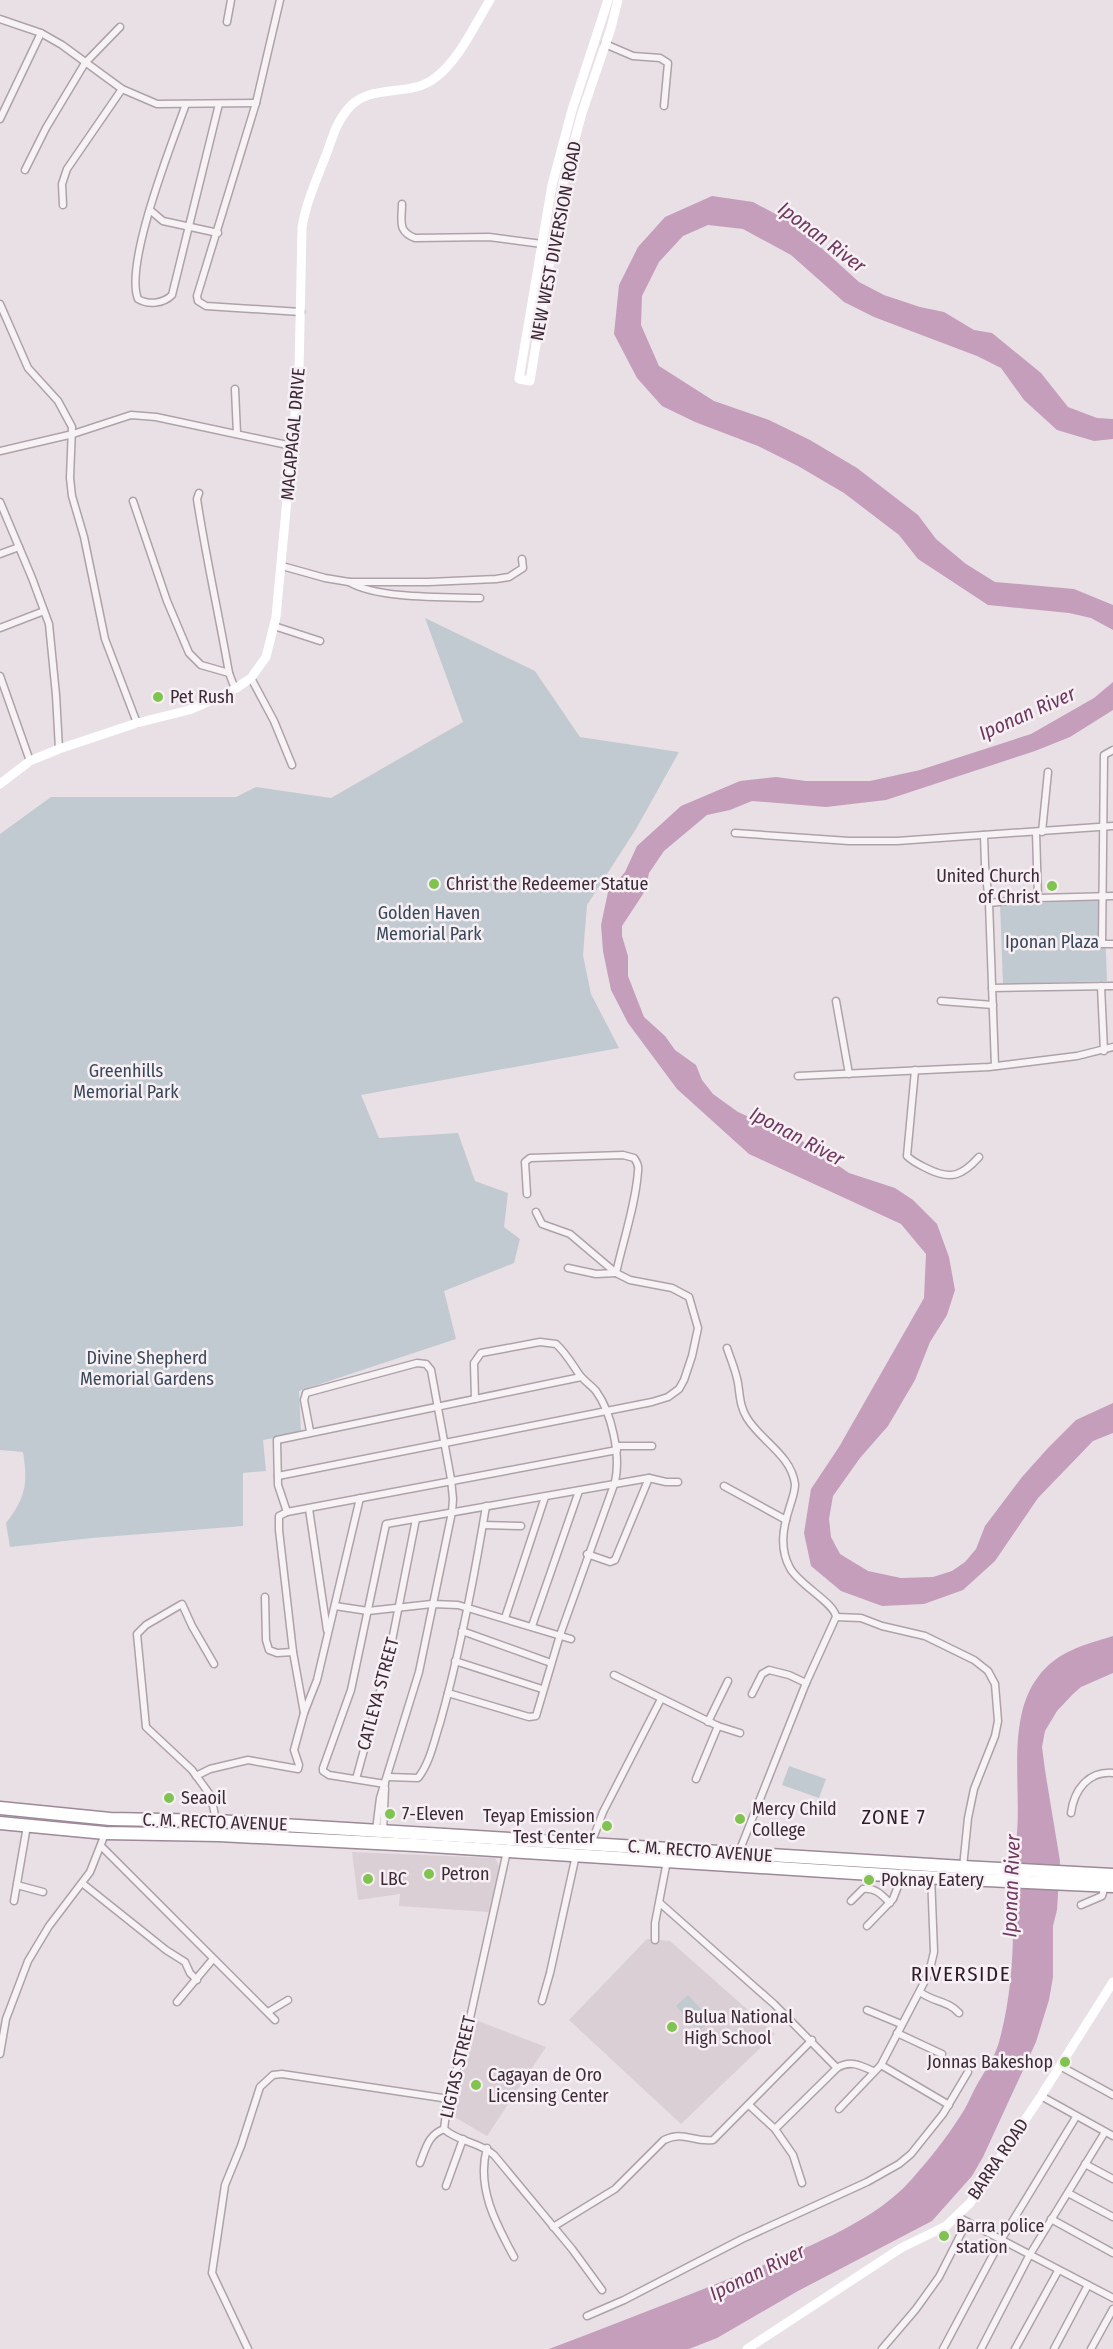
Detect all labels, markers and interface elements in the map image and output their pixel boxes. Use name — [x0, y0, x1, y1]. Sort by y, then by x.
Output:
street label: NEW WEST DIVERSION ROAD — [526, 139, 586, 343]
water label: Iponan River — [774, 196, 871, 278]
street label: MACAPAGAL DRIVE — [276, 367, 310, 501]
water label: Iponan River — [975, 681, 1080, 745]
place label: Pet Rush — [170, 686, 234, 708]
marker: Pet Rush — [151, 690, 165, 704]
place label: United Church of Christ — [936, 865, 1040, 908]
place label: Christ the Redeemer Statue — [446, 873, 648, 895]
marker: Christ the Redeemer Statue — [427, 877, 441, 891]
marker: United Church of Christ — [1045, 879, 1059, 893]
park label: Golden Haven Memorial Park — [376, 902, 482, 945]
park label: Iponan Plaza — [1005, 931, 1099, 953]
park label: Greenhills Memorial Park — [73, 1060, 179, 1103]
water label: Iponan River — [746, 1101, 849, 1171]
park label: Divine Shepherd Memorial Gardens — [80, 1347, 214, 1390]
street label: CATLEYA STREET — [352, 1634, 404, 1753]
place label: Seaoil — [181, 1787, 226, 1809]
marker: Seaoil — [162, 1791, 176, 1805]
place label: Mercy Child College — [752, 1798, 837, 1841]
place label: 7-Eleven — [402, 1803, 464, 1825]
place label: Teyap Emission Test Center — [483, 1805, 596, 1848]
district label: ZONE 7 — [862, 1805, 926, 1829]
marker: 7-Eleven — [383, 1807, 397, 1821]
street label: C. M. RECTO AVENUE — [142, 1808, 288, 1836]
marker: Mercy Child College — [733, 1812, 747, 1826]
marker: Teyap Emission Test Center — [600, 1819, 614, 1833]
water label: Iponan River — [997, 1833, 1025, 1938]
street label: C. M. RECTO AVENUE — [627, 1835, 773, 1867]
place label: Petron — [441, 1863, 489, 1885]
marker: Petron — [422, 1867, 436, 1881]
place label: LBC — [380, 1868, 407, 1890]
place label: Poknay Eatery — [881, 1869, 984, 1891]
marker: LBC — [361, 1872, 375, 1886]
marker: Poknay Eatery — [862, 1873, 876, 1887]
district label: RIVERSIDE — [911, 1961, 1011, 1987]
place label: Bulua National High School — [684, 2006, 793, 2049]
street label: LIGTAS STREET — [436, 2013, 481, 2120]
marker: Bulua National High School — [665, 2020, 679, 2034]
place label: Jonnas Bakeshop — [927, 2051, 1053, 2073]
marker: Jonnas Bakeshop — [1058, 2055, 1072, 2069]
place label: Cagayan de Oro Licensing Center — [488, 2064, 609, 2107]
marker: Cagayan de Oro Licensing Center — [469, 2078, 483, 2092]
street label: BARRA ROAD — [963, 2114, 1033, 2204]
place label: Barra police station — [956, 2215, 1044, 2258]
marker: Barra police station — [937, 2229, 951, 2243]
water label: Iponan River — [705, 2238, 810, 2305]

